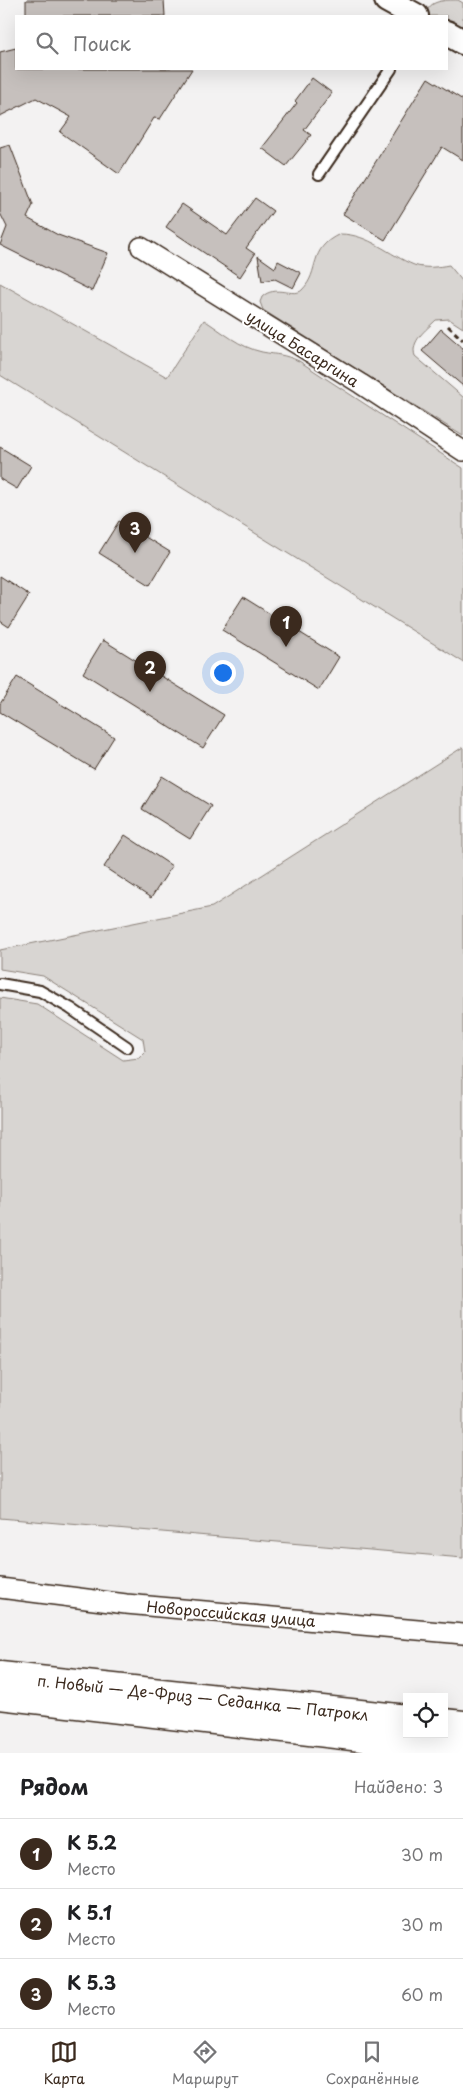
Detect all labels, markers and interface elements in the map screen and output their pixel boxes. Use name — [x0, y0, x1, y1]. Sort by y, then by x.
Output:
search box — [15, 15, 448, 70]
icon: search — [33, 29, 61, 57]
text: Поиск — [73, 29, 131, 57]
street label: улица Басаргина — [242, 304, 364, 392]
pin: 3 — [119, 512, 151, 553]
pin: 1 — [270, 606, 302, 647]
pin: 2 — [134, 651, 166, 692]
your location — [210, 660, 236, 686]
street label: Новороссийская улица — [145, 1594, 317, 1632]
street label: п. Новый — Де-Фриз — Седанка — Патрокл — [36, 1668, 370, 1726]
map controls — [403, 1693, 448, 1738]
button: locate — [403, 1693, 448, 1738]
text: Рядом — [20, 1770, 88, 1802]
text: Найдено: 3 — [354, 1774, 443, 1798]
text: К 5.2 — [67, 1828, 117, 1856]
text: 1 — [32, 1842, 40, 1866]
text: 30 m — [401, 1842, 443, 1866]
text: Место — [67, 1856, 116, 1880]
text: К 5.1 — [67, 1898, 112, 1926]
text: 2 — [30, 1912, 42, 1936]
text: 30 m — [401, 1912, 443, 1936]
text: Место — [67, 1926, 116, 1950]
text: К 5.3 — [67, 1968, 116, 1996]
text: 3 — [31, 1982, 41, 2006]
text: 60 m — [401, 1982, 443, 2006]
text: Место — [67, 1996, 116, 2020]
tab: Карта — [44, 2038, 85, 2089]
tab: Маршрут — [172, 2038, 238, 2089]
tab: Сохранённые — [326, 2038, 419, 2089]

